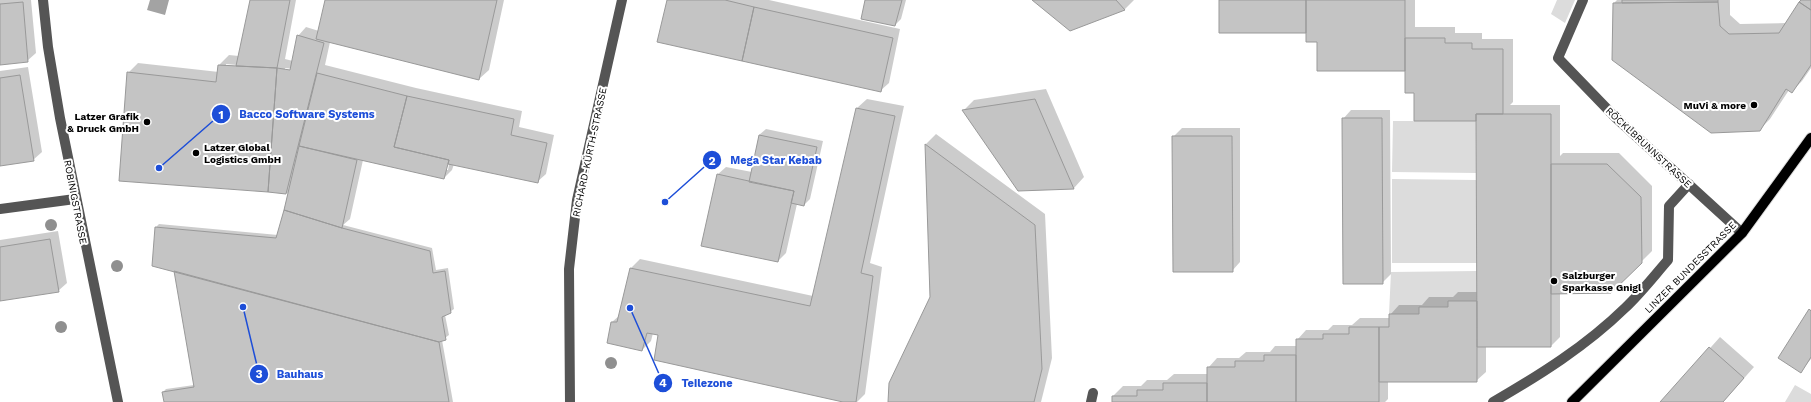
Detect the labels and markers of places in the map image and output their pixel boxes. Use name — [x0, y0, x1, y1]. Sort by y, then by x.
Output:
place label: MuVi & more — [1684, 100, 1746, 111]
marker: MuVi & more — [1749, 100, 1759, 110]
callout: Bacco Software Systems — [211, 103, 383, 126]
place label: Latzer Grafik & Druck GmbH — [67, 111, 140, 134]
marker: Latzer Grafik & Druck GmbH — [142, 117, 152, 127]
place label: Latzer Global Logistics GmbH — [204, 142, 281, 165]
marker: Latzer Global Logistics GmbH — [191, 148, 201, 158]
callout: Mega Star Kebab — [702, 149, 830, 172]
place label: Salzburger Sparkasse Gnigl — [1562, 270, 1642, 293]
marker: Salzburger Sparkasse Gnigl — [1549, 276, 1559, 286]
callout: Bauhaus — [249, 362, 331, 385]
callout: Teilezone — [653, 371, 740, 394]

